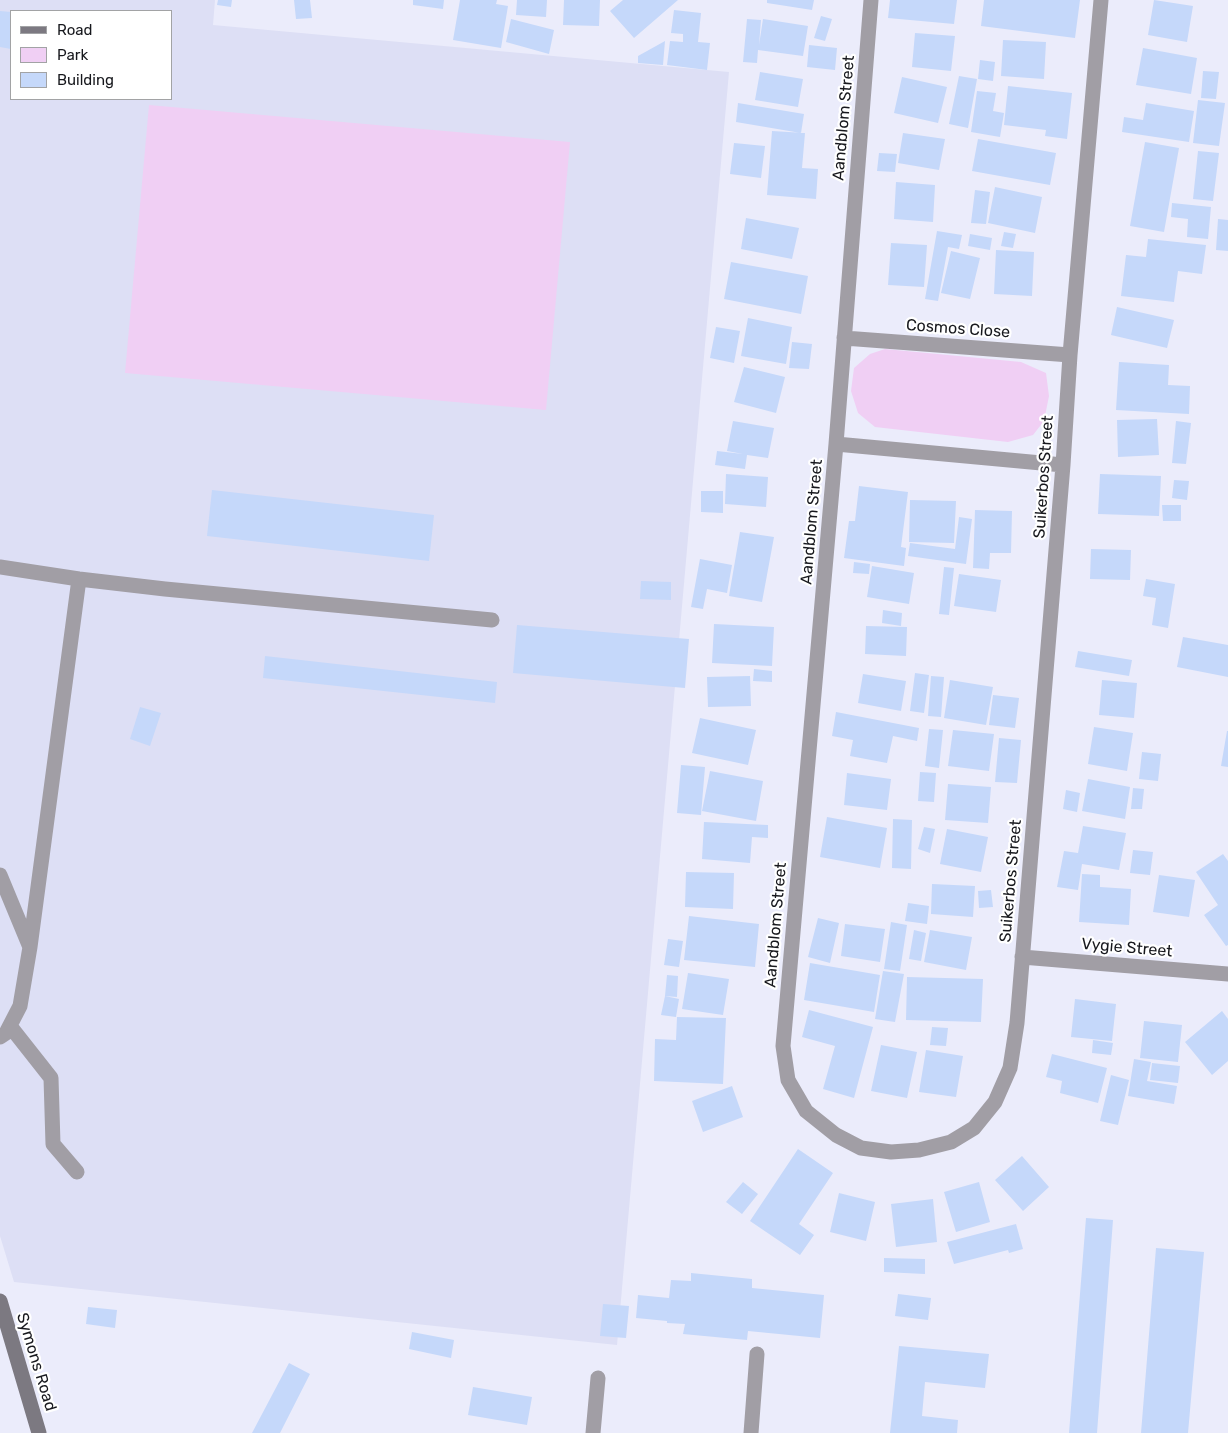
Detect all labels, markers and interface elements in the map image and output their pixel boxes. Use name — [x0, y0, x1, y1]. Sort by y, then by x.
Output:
legend — [10, 10, 172, 100]
text: Road — [57, 21, 93, 39]
text: Park — [57, 46, 88, 64]
street label: Aandblom Street — [829, 55, 859, 181]
text: Building — [57, 71, 114, 89]
street label: Cosmos Close — [905, 316, 1011, 342]
street label: Suikerbos Street — [1030, 415, 1058, 539]
street label: Aandblom Street — [797, 459, 827, 585]
street label: Suikerbos Street — [996, 819, 1026, 943]
street label: Aandblom Street — [761, 862, 791, 988]
street label: Vygie Street — [1081, 934, 1173, 962]
street label: Symons Road — [12, 1310, 60, 1414]

